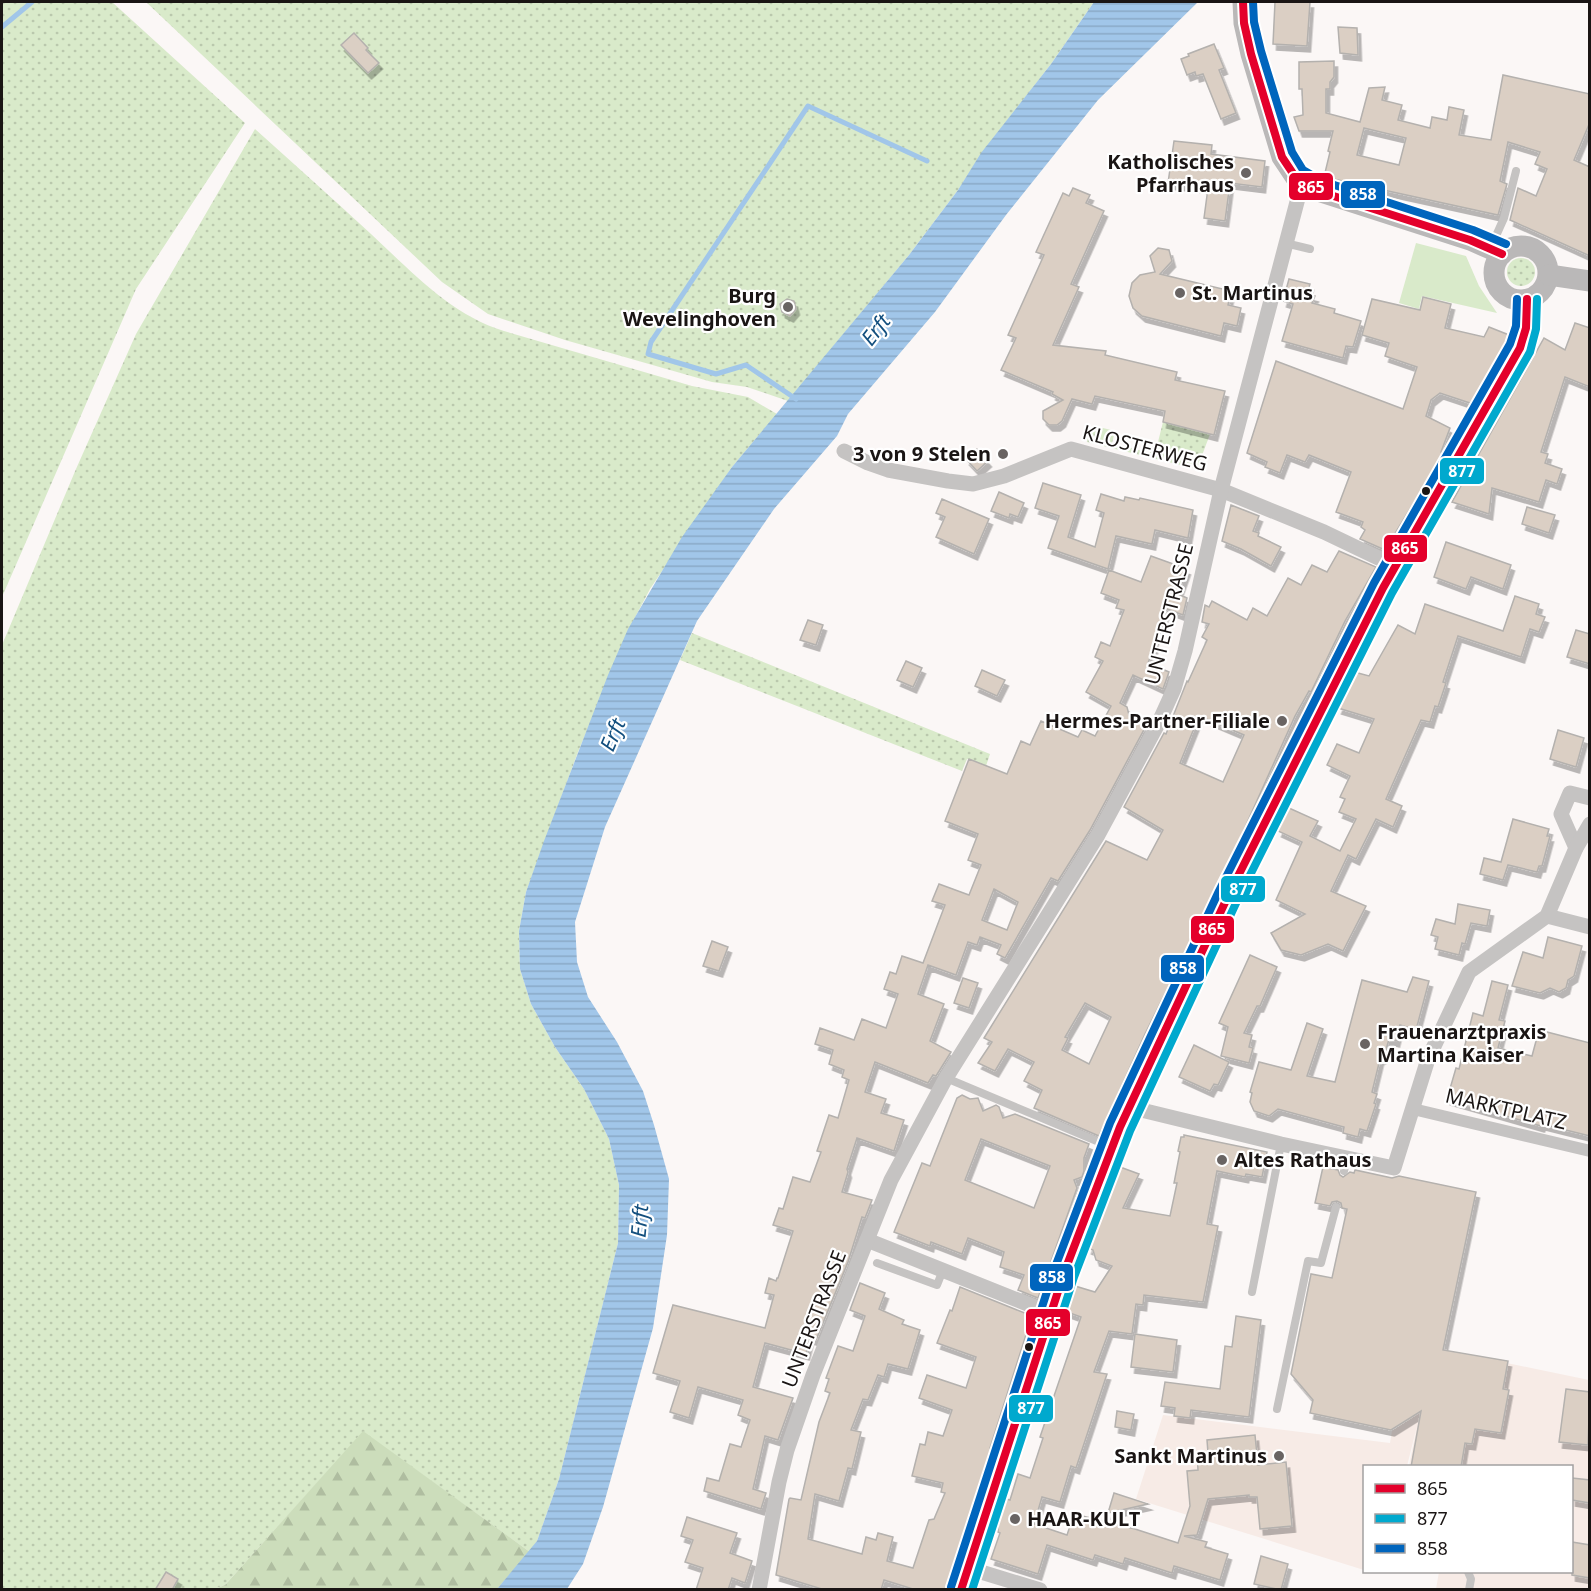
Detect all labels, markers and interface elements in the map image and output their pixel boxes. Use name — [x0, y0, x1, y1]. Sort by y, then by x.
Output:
place label: Katholisches Pfarrhaus — [1107, 148, 1234, 198]
marker: Katholisches Pfarrhaus — [1239, 166, 1253, 180]
line badge: 865 — [1288, 172, 1334, 201]
text: 865 — [1297, 176, 1325, 198]
line badge: 858 — [1340, 180, 1386, 209]
text: 858 — [1349, 183, 1377, 205]
place label: St. Martinus — [1192, 279, 1313, 306]
place label: Burg Wevelinghoven — [623, 282, 776, 332]
marker: St. Martinus — [1173, 286, 1187, 300]
marker: Burg Wevelinghoven — [781, 300, 795, 314]
water label: Erft — [854, 307, 897, 351]
street label: KLOSTERWEG — [1080, 418, 1210, 477]
place label: 3 von 9 Stelen — [853, 440, 991, 467]
marker: 3 von 9 Stelen — [996, 447, 1010, 461]
line badge: 877 — [1439, 457, 1485, 485]
text: 877 — [1448, 460, 1476, 482]
unlabelled marker — [1420, 485, 1432, 497]
line badge: 865 — [1383, 534, 1428, 563]
text: 865 — [1391, 537, 1419, 559]
street label: UNTERSTRASSE — [1138, 540, 1199, 687]
place label: Hermes-Partner-Filiale — [1045, 707, 1270, 734]
water label: Erft — [593, 713, 632, 755]
marker: Hermes-Partner-Filiale — [1275, 714, 1289, 728]
line badge: 877 — [1220, 875, 1266, 903]
text: 877 — [1229, 878, 1257, 900]
line badge: 865 — [1190, 915, 1235, 944]
text: 865 — [1198, 918, 1226, 940]
line badge: 858 — [1160, 954, 1205, 983]
text: 858 — [1169, 957, 1197, 979]
place label: Frauenarztpraxis Martina Kaiser — [1377, 1018, 1547, 1068]
marker: Frauenarztpraxis Martina Kaiser — [1358, 1037, 1372, 1051]
street label: MARKTPLATZ — [1443, 1081, 1569, 1136]
place label: Altes Rathaus — [1234, 1146, 1371, 1173]
marker: Altes Rathaus — [1215, 1153, 1229, 1167]
water label: Erft — [624, 1202, 654, 1238]
street label: UNTERSTRASSE — [775, 1246, 852, 1391]
line badge: 858 — [1029, 1263, 1074, 1292]
text: 858 — [1038, 1266, 1066, 1288]
line badge: 865 — [1025, 1308, 1071, 1337]
text: 865 — [1034, 1312, 1062, 1334]
unlabelled marker — [1023, 1341, 1035, 1353]
line badge: 877 — [1008, 1394, 1054, 1423]
text: 877 — [1017, 1397, 1045, 1419]
place label: Sankt Martinus — [1114, 1442, 1267, 1469]
marker: Sankt Martinus — [1272, 1449, 1286, 1463]
legend — [1363, 1465, 1573, 1573]
text: 865 — [1417, 1476, 1448, 1500]
place label: HAAR-KULT — [1027, 1505, 1141, 1532]
text: 877 — [1417, 1506, 1448, 1530]
marker: HAAR-KULT — [1008, 1512, 1022, 1526]
text: 858 — [1417, 1536, 1448, 1560]

